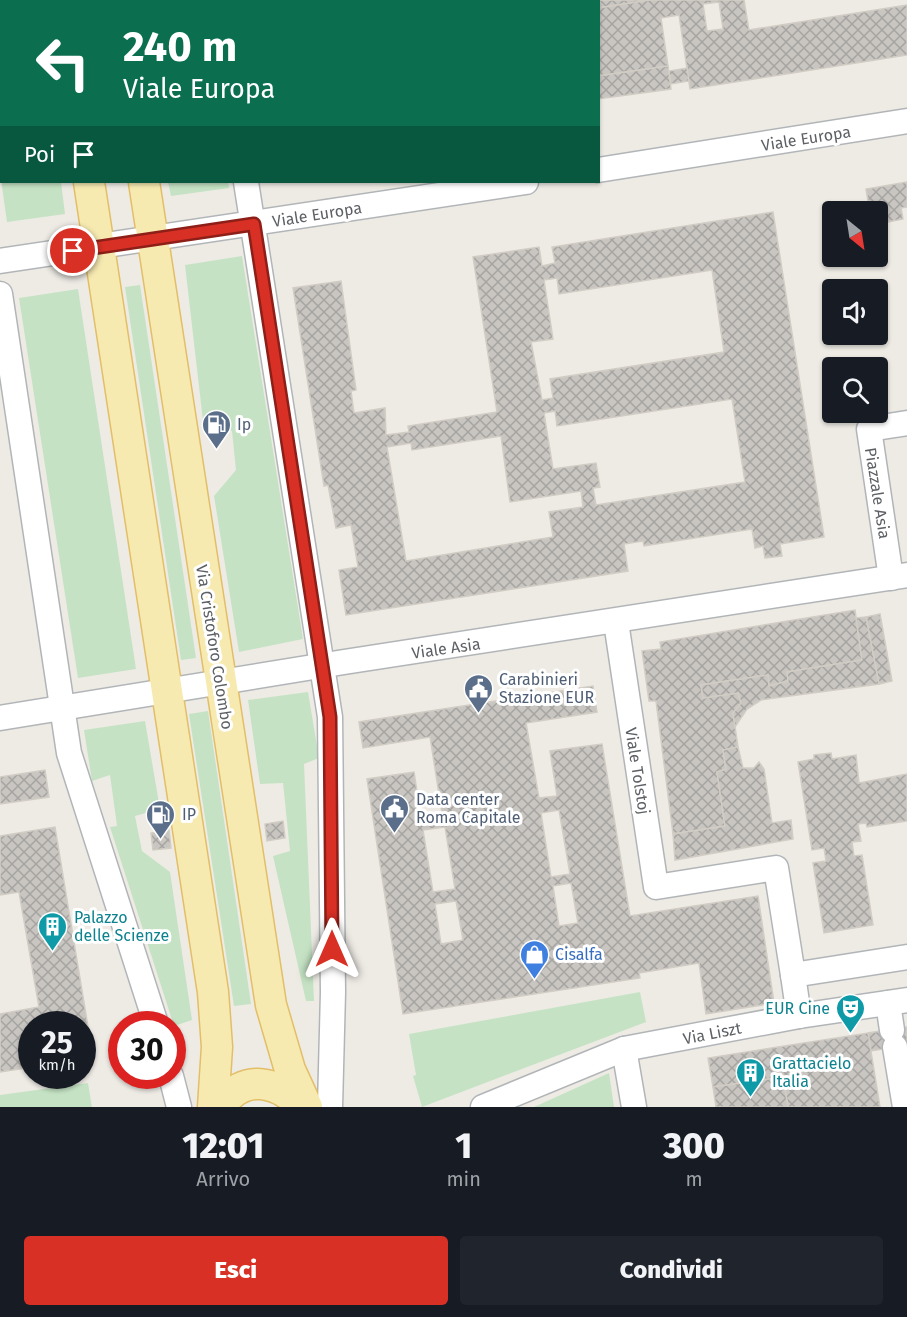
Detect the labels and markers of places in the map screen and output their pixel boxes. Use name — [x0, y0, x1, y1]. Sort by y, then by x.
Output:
pin — [47, 225, 98, 276]
fuel station icon: Ip — [200, 408, 232, 450]
place label: Ip — [237, 415, 251, 434]
place label: Carabinieri Stazione EUR — [499, 670, 594, 707]
public building icon: Carabinieri Stazione EUR — [462, 672, 494, 714]
place label: Data center Roma Capitale — [416, 790, 521, 827]
public building icon: Data center Roma Capitale — [379, 792, 411, 834]
fuel station icon: IP — [145, 798, 177, 840]
place label: IP — [182, 805, 196, 824]
place label: Palazzo delle Scienze — [74, 908, 169, 945]
building icon: Palazzo delle Scienze — [37, 910, 69, 952]
shop icon: Cisalfa — [518, 938, 550, 980]
place label: Cisalfa — [555, 945, 603, 964]
theatre icon: EUR Cine — [835, 992, 867, 1034]
place label: EUR Cine — [765, 999, 830, 1018]
place label: Grattacielo Italia — [772, 1054, 851, 1091]
building icon: Grattacielo Italia — [735, 1056, 767, 1098]

